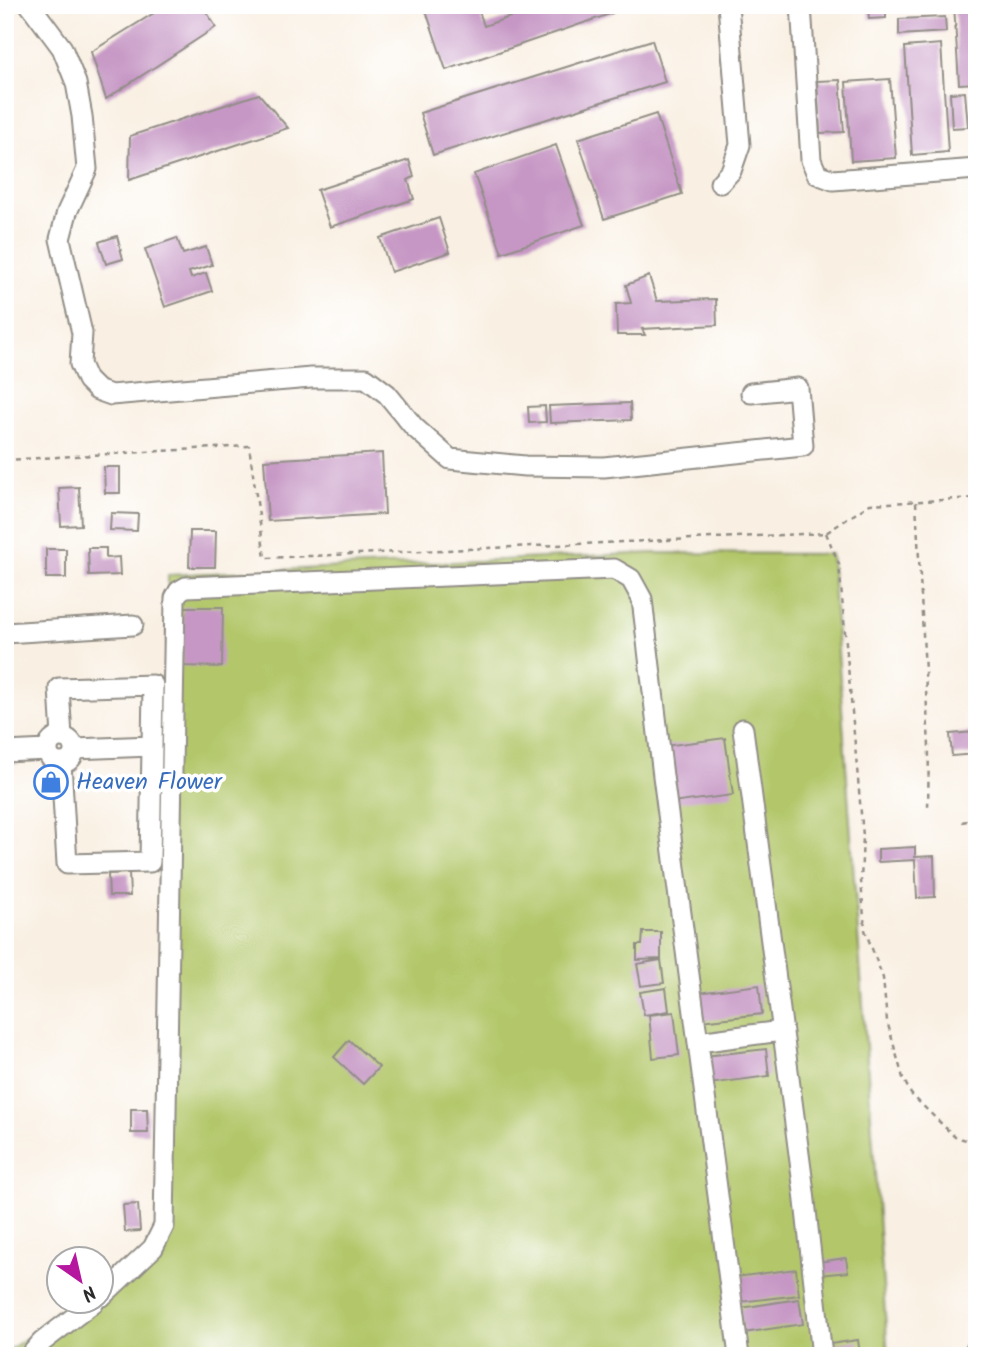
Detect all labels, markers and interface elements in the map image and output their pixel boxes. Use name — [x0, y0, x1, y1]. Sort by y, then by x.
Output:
shop icon: Heaven Flower — [32, 763, 70, 801]
place label: Heaven Flower — [76, 763, 224, 802]
north arrow — [46, 1246, 116, 1316]
text: N — [75, 1277, 102, 1308]

